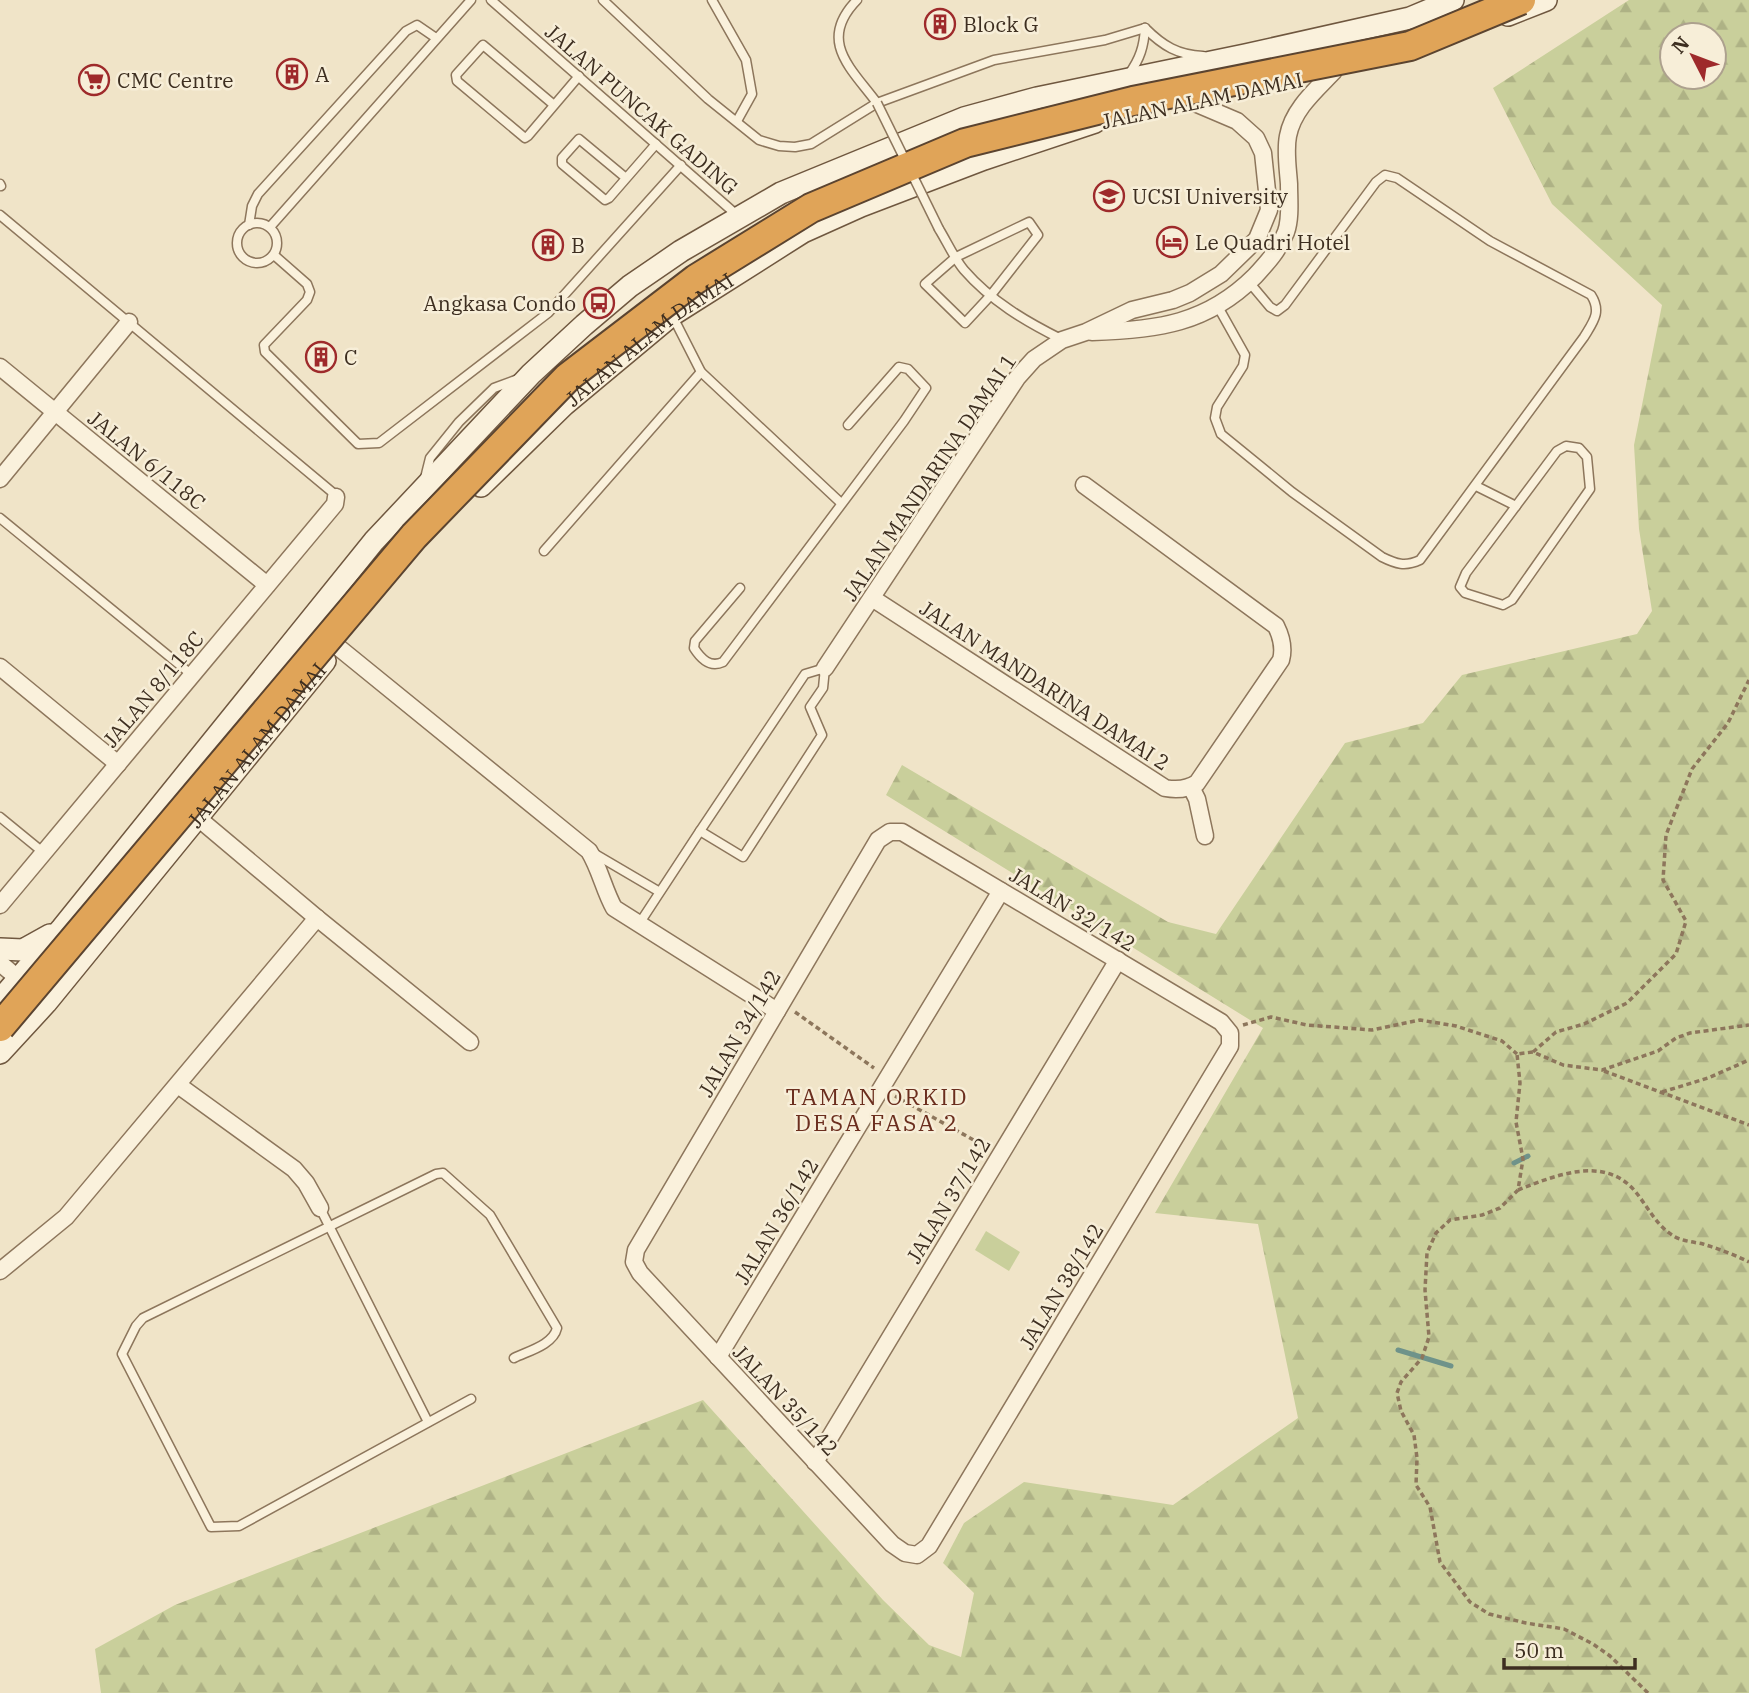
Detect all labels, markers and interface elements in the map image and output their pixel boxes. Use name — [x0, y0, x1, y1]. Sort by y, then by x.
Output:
building icon: Block G — [923, 7, 957, 41]
place label: Block G — [963, 10, 1039, 38]
street label: JALAN PUNCAK GADING — [540, 17, 744, 201]
north arrow — [1658, 21, 1728, 91]
text: N — [1666, 31, 1694, 58]
building icon: A — [275, 57, 309, 91]
place label: A — [315, 60, 330, 88]
supermarket icon: CMC Centre — [77, 63, 111, 97]
street label: JALAN ALAM DAMAI — [1099, 65, 1305, 135]
place label: CMC Centre — [117, 66, 234, 94]
school or university icon: UCSI University — [1092, 179, 1126, 213]
place label: UCSI University — [1132, 182, 1289, 210]
hotel icon: Le Quadri Hotel — [1155, 225, 1189, 259]
building icon: B — [531, 228, 565, 262]
place label: Le Quadri Hotel — [1195, 228, 1350, 256]
place label: B — [571, 231, 585, 259]
street label: JALAN ALAM DAMAI — [559, 266, 739, 412]
bus stop icon: Angkasa Condo — [582, 286, 616, 320]
place label: Angkasa Condo — [423, 289, 576, 317]
building icon: C — [304, 340, 338, 374]
place label: C — [344, 343, 358, 371]
street label: JALAN MANDARINA DAMAI 1 — [836, 348, 1022, 606]
street label: JALAN 6/118C — [82, 404, 212, 516]
street label: JALAN MANDARINA DAMAI 2 — [915, 594, 1175, 776]
street label: JALAN 8/118C — [96, 625, 210, 753]
street label: JALAN ALAM DAMAI — [181, 657, 332, 833]
street label: JALAN 32/142 — [1005, 860, 1141, 958]
street label: JALAN 34/142 — [691, 964, 787, 1102]
district label: TAMAN ORKID DESA FASA 2 — [786, 1081, 968, 1137]
street label: JALAN 37/142 — [899, 1132, 997, 1268]
street label: JALAN 36/142 — [727, 1153, 825, 1289]
street label: JALAN 38/142 — [1012, 1218, 1110, 1354]
street label: JALAN 35/142 — [727, 1338, 845, 1462]
scale bar — [1504, 1626, 1635, 1670]
text: 50 m — [1514, 1636, 1564, 1664]

